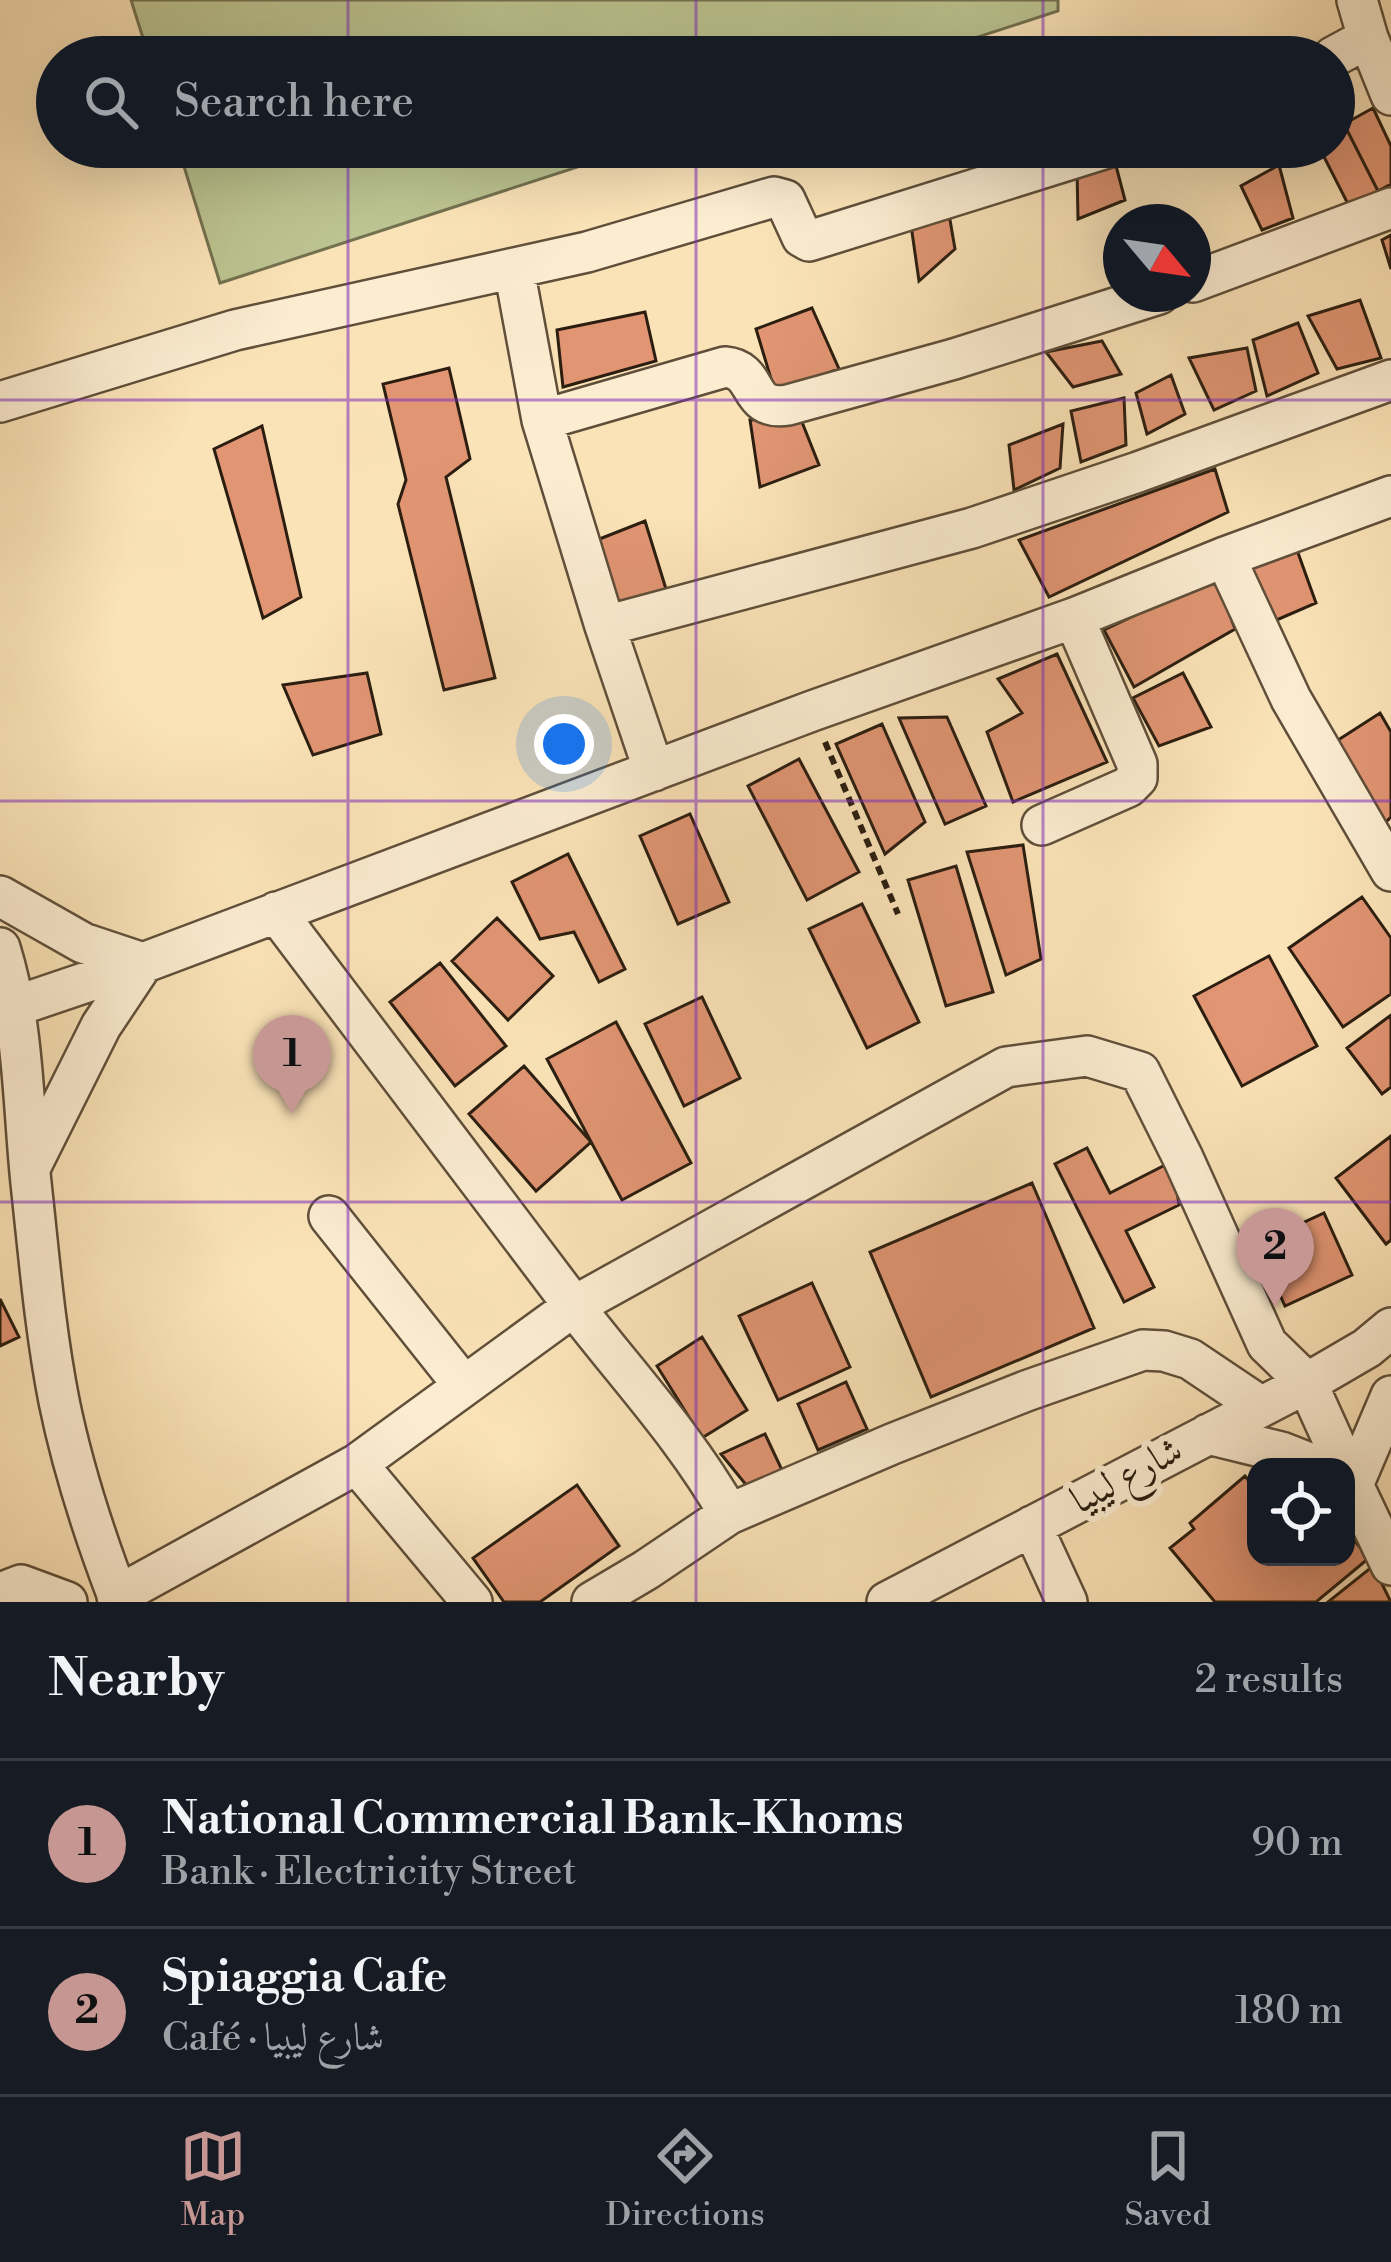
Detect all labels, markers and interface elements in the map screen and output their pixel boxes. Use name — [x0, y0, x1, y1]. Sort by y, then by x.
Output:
search box — [36, 36, 1355, 168]
icon: search — [78, 69, 144, 135]
text: Search here — [174, 74, 414, 131]
north arrow — [1103, 204, 1211, 312]
your location — [534, 714, 594, 774]
pin: 1 — [253, 1015, 331, 1114]
pin: 2 — [1236, 1208, 1314, 1307]
street label: شارع ليبيا — [1063, 1426, 1194, 1531]
map controls — [1247, 1458, 1355, 1566]
button: locate — [1247, 1458, 1355, 1566]
text: Nearby — [48, 1648, 224, 1712]
text: 2 results — [1195, 1656, 1343, 1705]
text: National Commercial Bank-Khoms — [162, 1791, 904, 1848]
text: 1 — [78, 1819, 96, 1868]
text: 90 m — [1251, 1819, 1343, 1868]
text: Bank · Electricity Street — [162, 1848, 576, 1897]
text: Spiaggia Cafe — [162, 1949, 447, 2006]
text: 2 — [75, 1987, 99, 2036]
text: 180 m — [1235, 1987, 1343, 2036]
text: Café · شارع ليبيا — [162, 2014, 384, 2063]
tab: Map — [180, 2123, 246, 2236]
tab: Directions — [606, 2123, 765, 2236]
tab: Saved — [1124, 2123, 1211, 2236]

